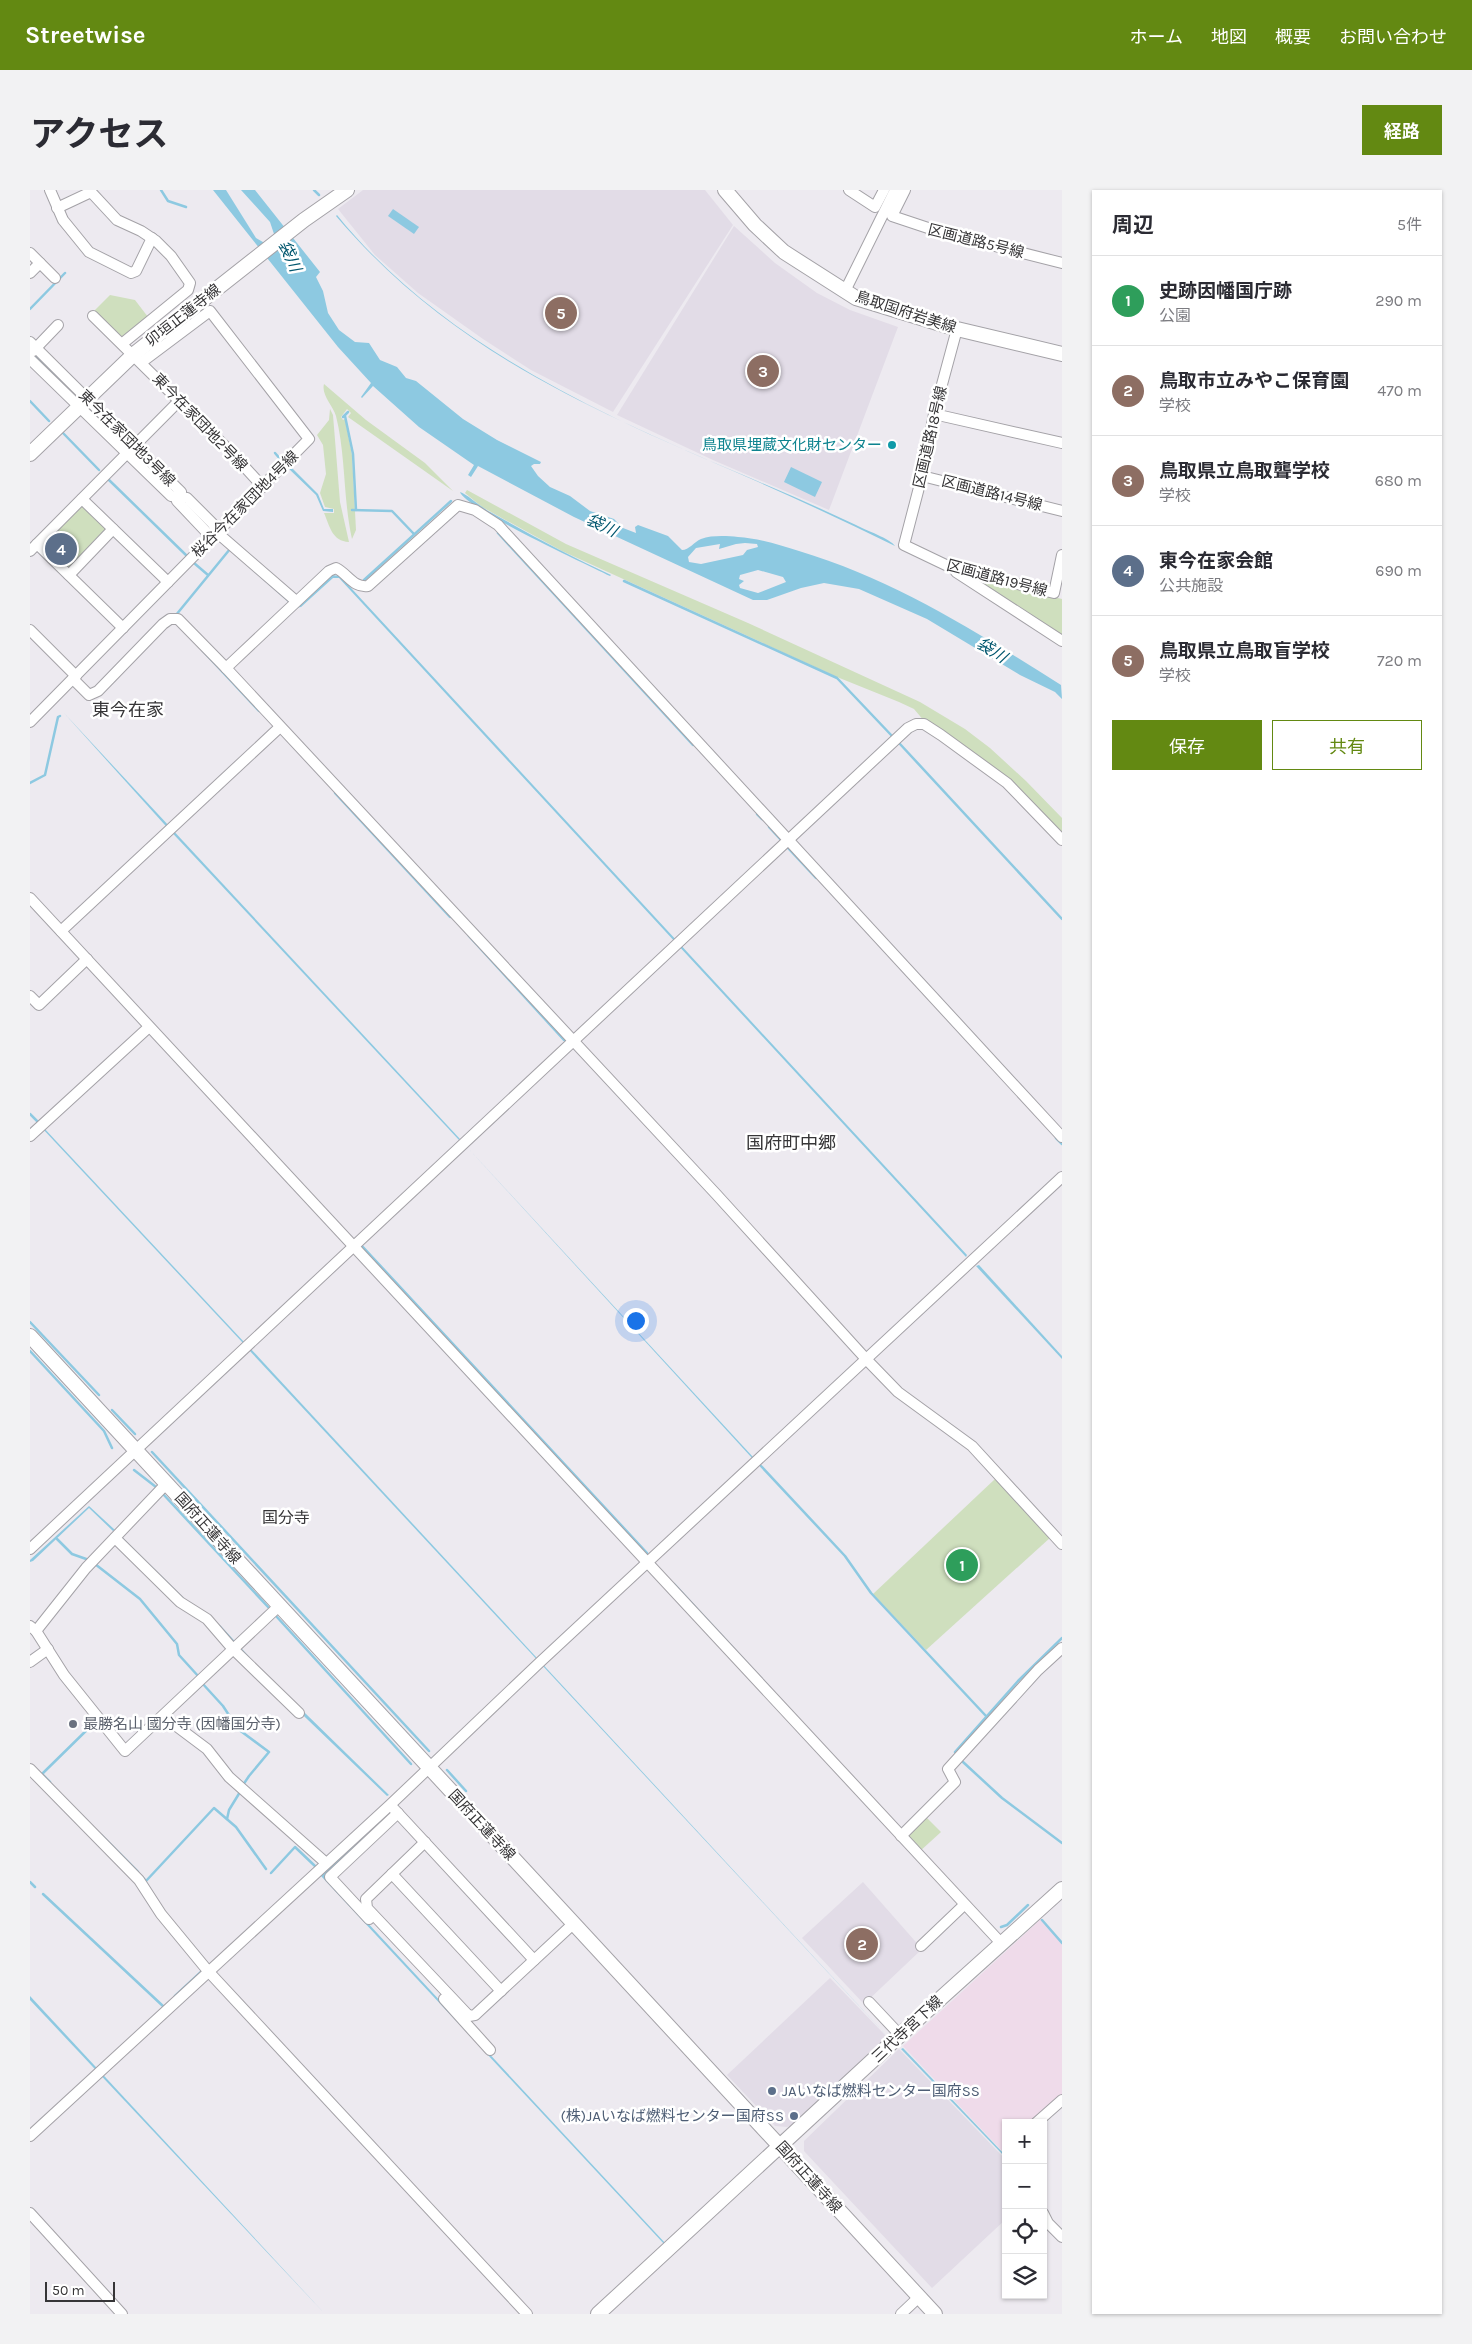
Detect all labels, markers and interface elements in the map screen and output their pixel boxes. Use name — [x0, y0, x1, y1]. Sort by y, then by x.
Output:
text: Streetwise — [25, 21, 146, 49]
text: ホーム — [1130, 26, 1183, 48]
text: 地図 — [1211, 26, 1247, 48]
text: 概要 — [1275, 26, 1311, 48]
text: お問い合わせ — [1339, 26, 1447, 48]
button: 経路 — [1362, 105, 1442, 155]
text: アクセス — [30, 114, 168, 155]
text: 周辺 — [1112, 213, 1154, 237]
text: 5件 — [1397, 215, 1422, 234]
street label: 区画道路5号線 — [926, 220, 1026, 262]
water label: 袋川 — [275, 238, 306, 276]
street label: 卯垣正蓮寺線 — [142, 280, 224, 350]
text: 史跡因幡国庁跡 — [1159, 280, 1292, 302]
street label: 鳥取国府岩美線 — [853, 287, 959, 337]
text: 1 — [1125, 291, 1131, 310]
text: 290 m — [1375, 291, 1422, 310]
pin: 5 — [545, 294, 577, 332]
text: 公園 — [1159, 306, 1191, 325]
pin: 3 — [747, 352, 779, 390]
street label: 東今在家団地2号線 — [149, 369, 251, 475]
text: 鳥取市立みやこ保育園 — [1159, 370, 1349, 392]
text: 2 — [1123, 381, 1133, 400]
text: 470 m — [1377, 381, 1422, 400]
street label: 区画道路18号線 — [910, 384, 950, 490]
street label: 東今在家団地3号線 — [75, 386, 179, 490]
text: 学校 — [1159, 396, 1191, 415]
place label: 鳥取県埋蔵文化財センター — [702, 436, 882, 454]
marker: 鳥取県埋蔵文化財センター — [886, 439, 898, 451]
street label: 桜谷今在家団地4号線 — [188, 447, 302, 561]
text: 鳥取県立鳥取聾学校 — [1159, 460, 1330, 482]
text: 3 — [1123, 471, 1133, 490]
text: 680 m — [1375, 471, 1422, 490]
street label: 区画道路14号線 — [940, 472, 1044, 514]
text: 学校 — [1159, 486, 1191, 505]
water label: 袋川 — [583, 509, 622, 541]
pin: 4 — [45, 530, 77, 568]
text: 東今在家会館 — [1159, 550, 1273, 572]
street label: 区画道路19号線 — [945, 556, 1049, 600]
text: 4 — [1123, 561, 1133, 580]
text: 690 m — [1375, 561, 1422, 580]
text: 公共施設 — [1159, 576, 1223, 595]
water label: 袋川 — [973, 633, 1012, 668]
text: 鳥取県立鳥取盲学校 — [1159, 640, 1330, 662]
text: 5 — [1123, 651, 1133, 670]
text: 720 m — [1377, 651, 1422, 670]
text: 学校 — [1159, 666, 1191, 685]
district label: 東今在家 — [92, 699, 164, 721]
button: 保存 — [1112, 720, 1262, 770]
button: 共有 — [1272, 720, 1422, 770]
district label: 国府町中郷 — [746, 1132, 836, 1154]
your location — [623, 1308, 649, 1334]
street label: 国府正蓮寺線 — [171, 1489, 245, 1567]
district label: 国分寺 — [262, 1508, 310, 1527]
pin: 1 — [946, 1546, 978, 1584]
place label: 最勝名山 國分寺 (因幡国分寺) — [83, 1715, 281, 1733]
marker: 最勝名山 國分寺 (因幡国分寺) — [67, 1718, 79, 1730]
street label: 国府正蓮寺線 — [445, 1786, 519, 1864]
pin: 2 — [846, 1925, 878, 1963]
street label: 三代寺宮下線 — [868, 1992, 946, 2066]
place label: JAいなば燃料センター国府SS — [782, 2082, 980, 2100]
marker: JAいなば燃料センター国府SS — [766, 2085, 778, 2097]
place label: (株)JAいなば燃料センター国府SS — [561, 2107, 784, 2125]
marker: (株)JAいなば燃料センター国府SS — [788, 2110, 800, 2122]
map controls — [1002, 2119, 1047, 2299]
button: + — [1002, 2119, 1047, 2164]
street label: 国府正蓮寺線 — [772, 2138, 846, 2216]
button: − — [1002, 2164, 1047, 2209]
button: locate — [1002, 2209, 1047, 2254]
button: layers — [1002, 2254, 1047, 2299]
scale bar — [45, 2279, 115, 2302]
text: 50 m — [52, 2282, 85, 2299]

